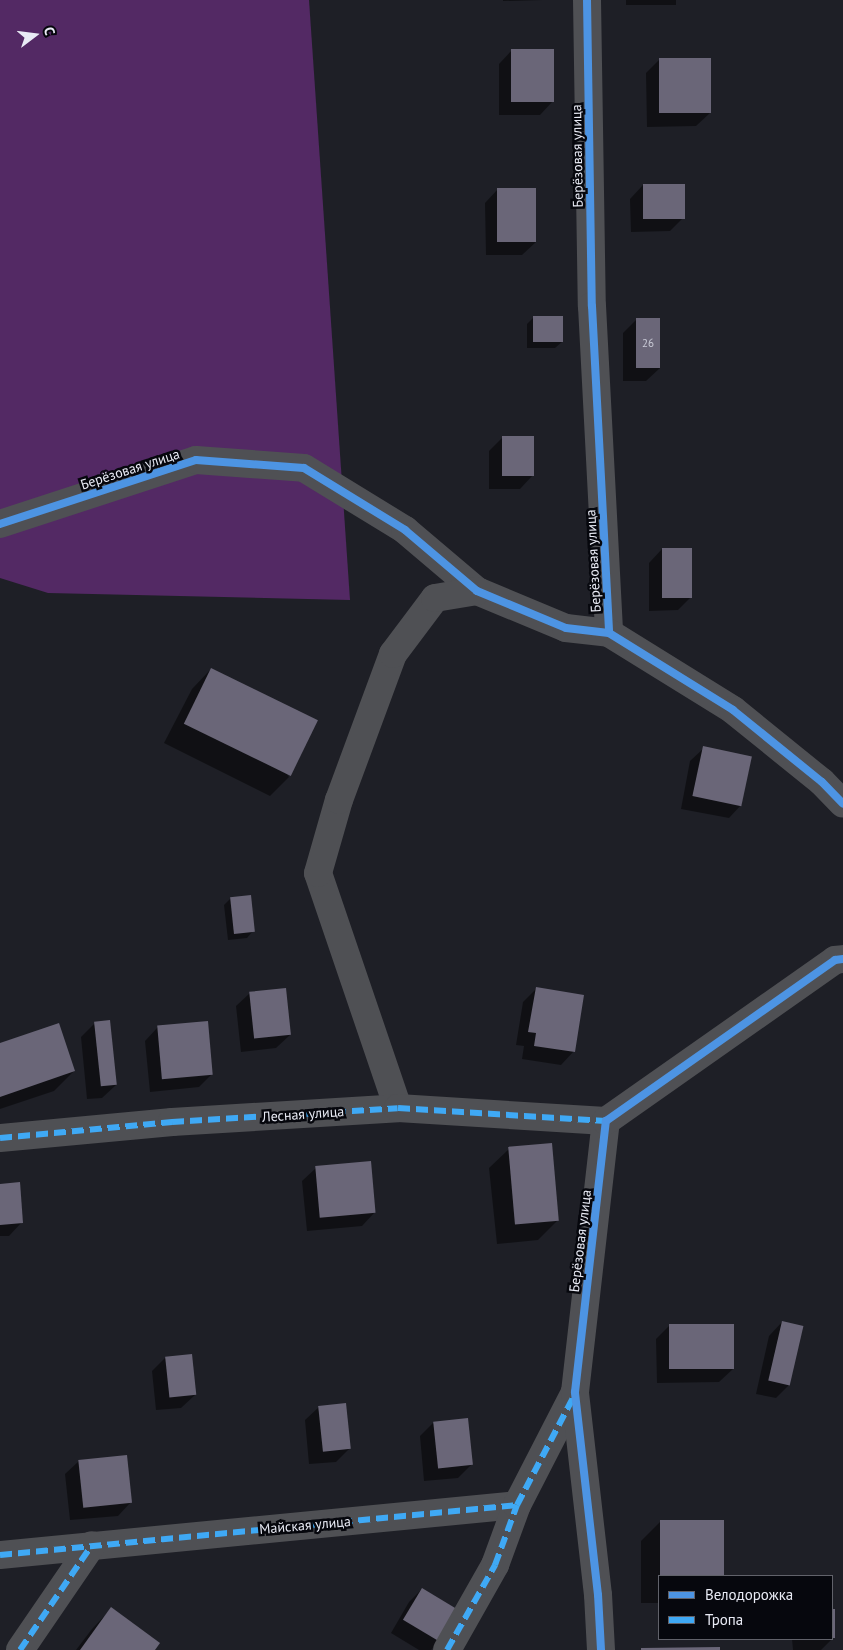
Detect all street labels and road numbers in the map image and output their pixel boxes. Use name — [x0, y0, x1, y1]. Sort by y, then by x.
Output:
street label: Берёзовая улица — [568, 104, 586, 208]
street label: Берёзовая улица — [78, 445, 182, 493]
street label: Берёзовая улица — [582, 509, 604, 613]
street label: Лесная улица — [261, 1103, 345, 1125]
street label: Берёзовая улица — [565, 1189, 595, 1293]
street label: Майская улица — [259, 1513, 351, 1537]

